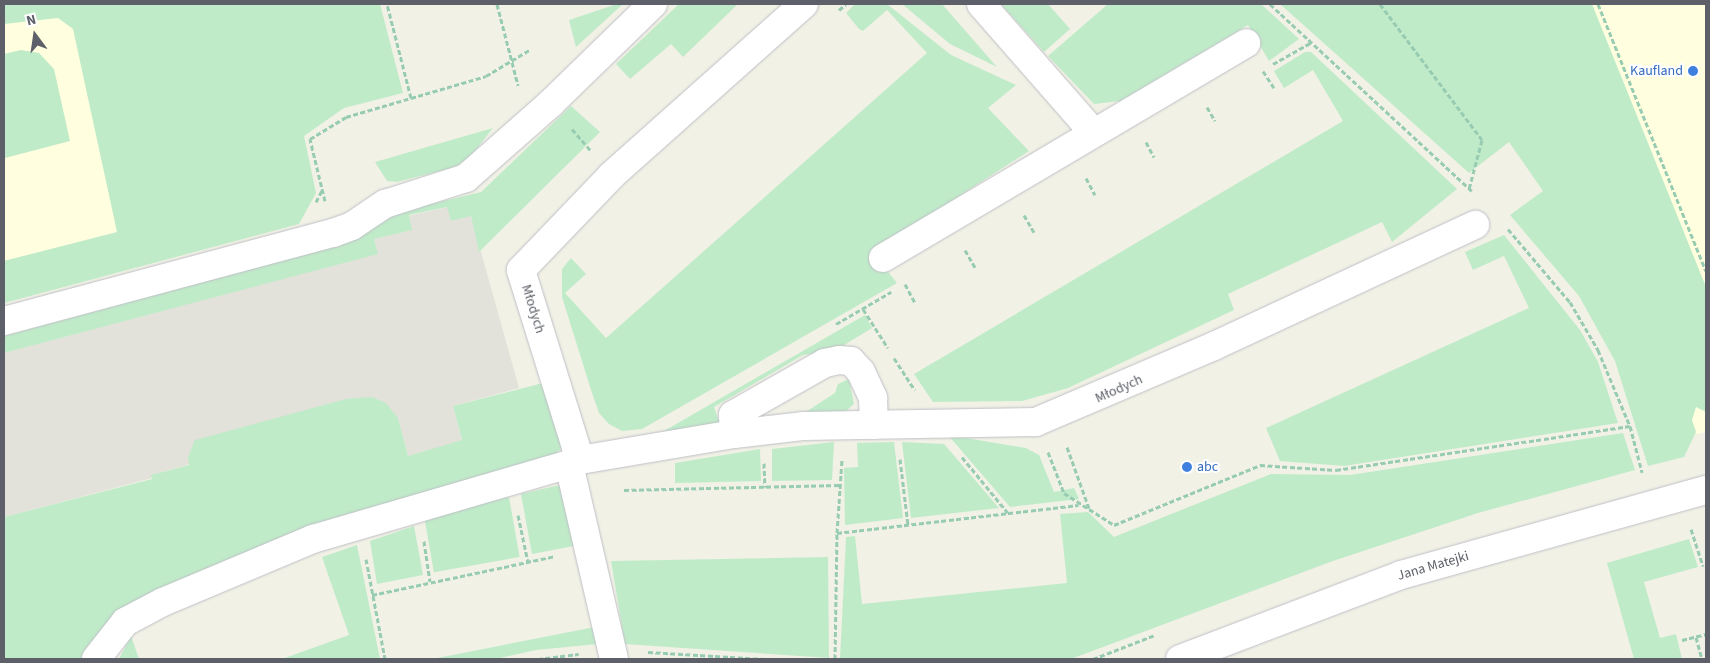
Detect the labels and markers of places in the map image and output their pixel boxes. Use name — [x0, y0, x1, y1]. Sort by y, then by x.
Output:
place label: Kaufland — [1630, 63, 1683, 79]
marker: Kaufland — [1687, 65, 1699, 77]
place label: abc — [1197, 459, 1218, 475]
marker: abc — [1181, 461, 1193, 473]

